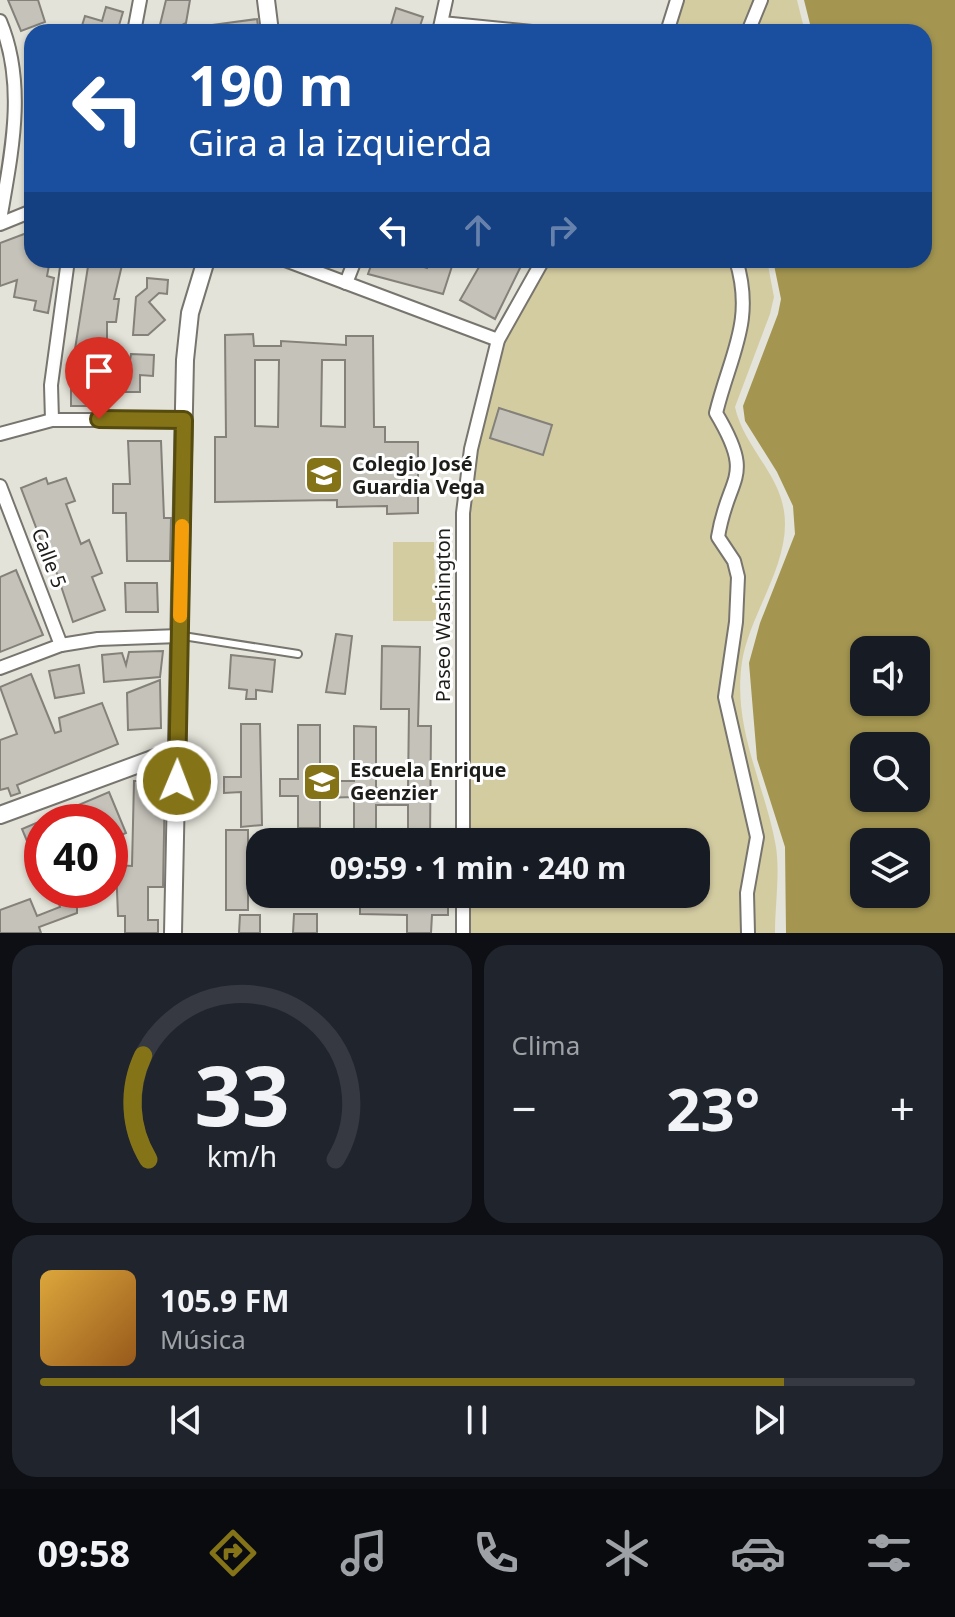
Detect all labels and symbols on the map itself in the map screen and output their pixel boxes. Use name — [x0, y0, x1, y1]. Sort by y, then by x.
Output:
pin — [65, 337, 133, 419]
place label: Colegio José Guardia Vega — [352, 450, 485, 500]
school or university icon: Colegio José Guardia Vega — [303, 454, 345, 496]
street label: Calle 5 — [26, 524, 73, 592]
street label: Paseo Washington — [429, 528, 456, 702]
position arrow — [135, 739, 219, 823]
place label: Escuela Enrique Geenzier — [350, 756, 506, 806]
school or university icon: Escuela Enrique Geenzier — [301, 761, 343, 803]
speed limit sign: 40 — [24, 804, 128, 908]

